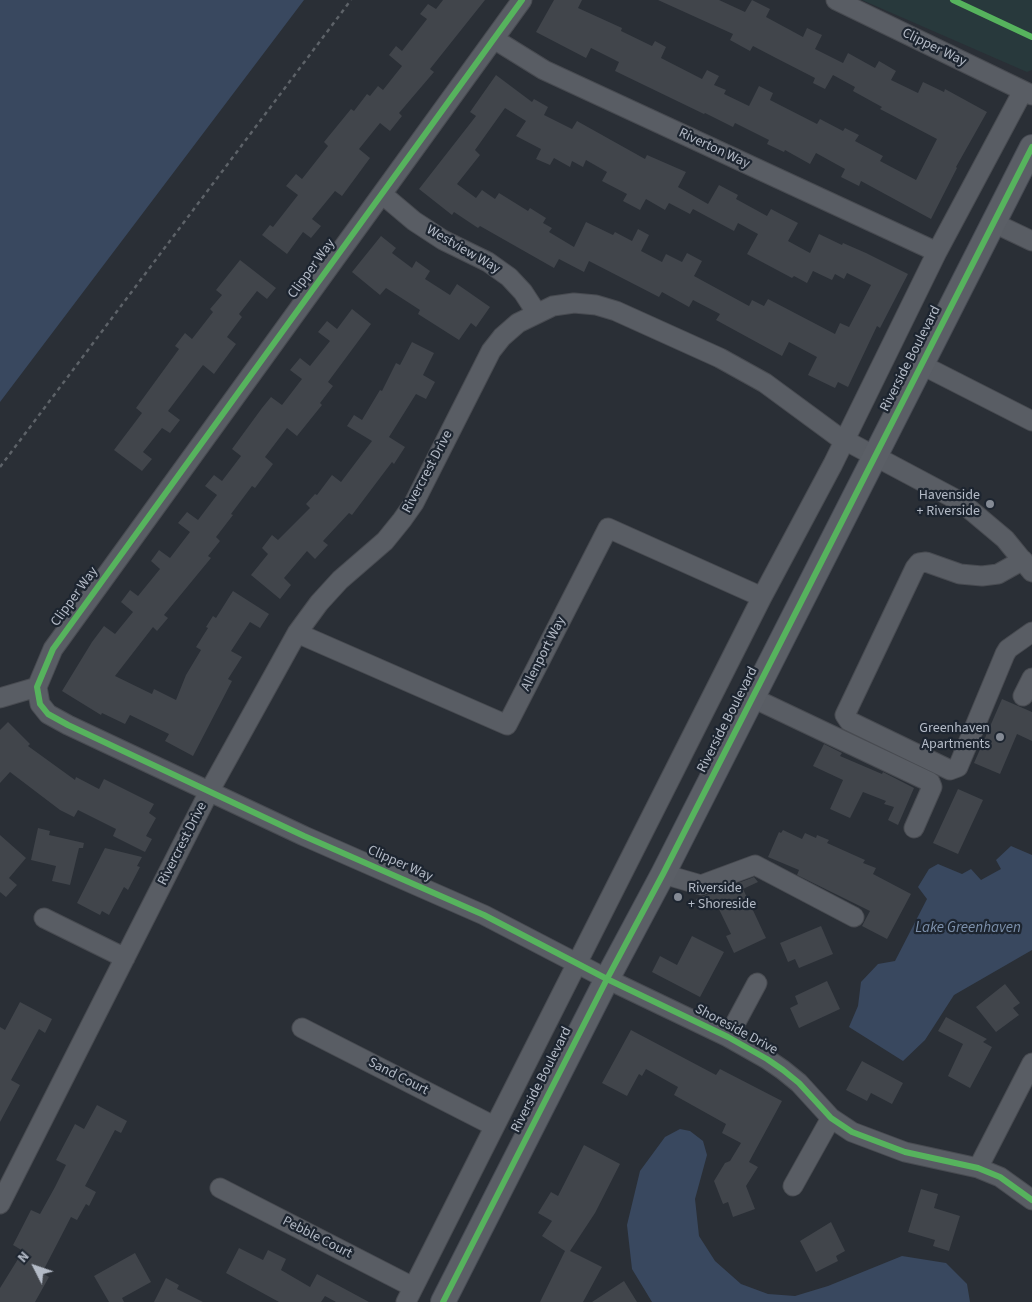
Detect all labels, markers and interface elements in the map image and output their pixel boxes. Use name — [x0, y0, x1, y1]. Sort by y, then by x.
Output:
street label: Clipper Way — [899, 25, 969, 71]
street label: Riverton Way — [676, 125, 752, 173]
street label: Westview Way — [423, 222, 503, 278]
street label: Clipper Way — [285, 236, 339, 302]
street label: Riverside Boulevard — [877, 303, 945, 415]
street label: Rivercrest Drive — [399, 428, 457, 516]
place label: Havenside + Riverside — [917, 488, 980, 520]
marker: Havenside + Riverside — [984, 498, 996, 510]
street label: Clipper Way — [48, 564, 102, 630]
street label: Allenport Way — [518, 614, 570, 694]
street label: Riverside Boulevard — [694, 664, 762, 776]
place label: Greenhaven Apartments — [919, 721, 990, 754]
marker: Greenhaven Apartments — [994, 731, 1006, 743]
street label: Rivercrest Drive — [155, 800, 211, 888]
street label: Clipper Way — [365, 842, 435, 886]
place label: Riverside + Shoreside — [688, 881, 756, 914]
marker: Riverside + Shoreside — [672, 891, 684, 903]
water label: Lake Greenhaven — [915, 920, 1021, 938]
street label: Shoreside Drive — [692, 1001, 780, 1059]
street label: Riverside Boulevard — [508, 1024, 576, 1136]
street label: Sand Court — [365, 1055, 431, 1099]
street label: Pebble Court — [279, 1213, 355, 1263]
north arrow — [10, 1242, 60, 1292]
text: N — [13, 1247, 34, 1267]

